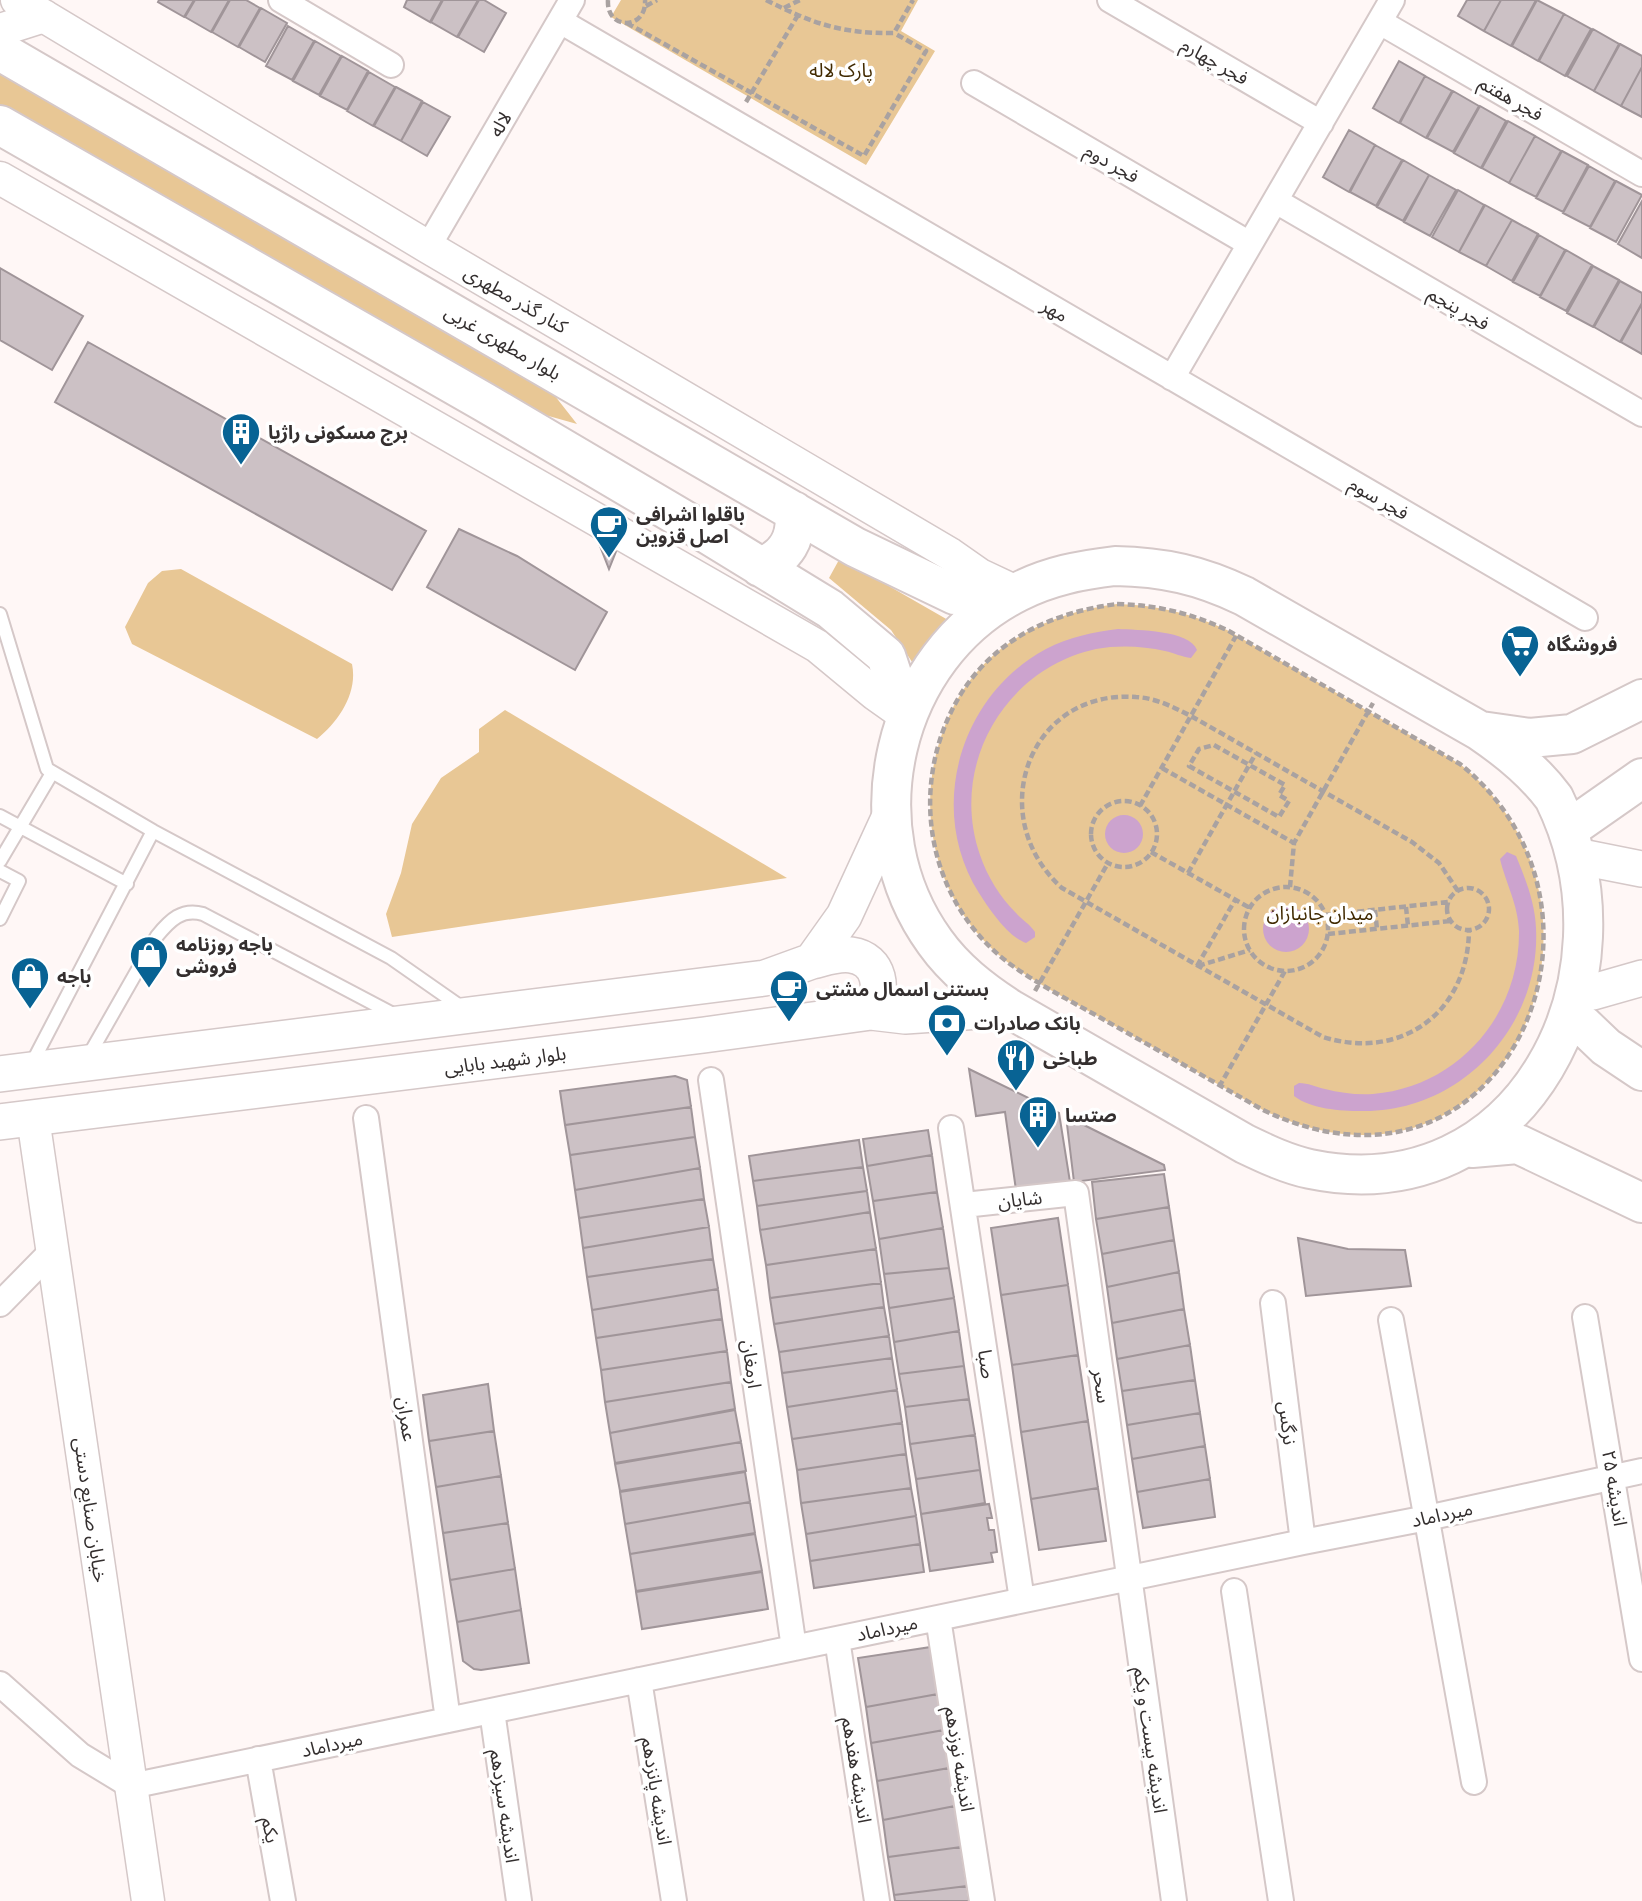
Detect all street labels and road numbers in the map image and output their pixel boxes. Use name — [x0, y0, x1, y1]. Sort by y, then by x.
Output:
street label: فجر چهارم — [1175, 31, 1254, 93]
street label: فجر هفتم — [1473, 69, 1548, 129]
street label: لاله — [482, 107, 518, 141]
street label: فجر دوم — [1079, 137, 1144, 191]
street label: کنار گذر مطهری — [459, 259, 574, 340]
street label: فجر پنجم — [1422, 280, 1495, 338]
street label: مهر — [1036, 291, 1073, 328]
street label: بلوار مطهری غربی — [440, 298, 566, 386]
street label: فجر سوم — [1343, 470, 1414, 527]
street label: بلوار شهید بابایی — [443, 1040, 567, 1080]
street label: شایان — [996, 1184, 1044, 1214]
street label: ارمغان — [736, 1338, 768, 1390]
street label: صبا — [972, 1348, 1002, 1380]
street label: سحر — [1087, 1366, 1117, 1405]
street label: عمران — [391, 1395, 423, 1443]
street label: نرگس — [1272, 1400, 1304, 1446]
street label: خیابان صنایع دستی — [66, 1436, 114, 1584]
street label: اندیشه ۲۵ — [1596, 1448, 1634, 1528]
street label: میرداماد — [1409, 1495, 1475, 1533]
street label: میرداماد — [854, 1609, 920, 1647]
street label: اندیشه بیست و یکم — [1126, 1665, 1174, 1815]
street label: اندیشه نوزدهم — [937, 1704, 981, 1814]
street label: اندیشه هفدهم — [834, 1715, 878, 1825]
street label: میرداماد — [299, 1725, 365, 1763]
street label: اندیشه پانزدهم — [634, 1735, 678, 1847]
street label: اندیشه سیزدهم — [482, 1747, 526, 1865]
street label: یکم — [254, 1815, 286, 1845]

